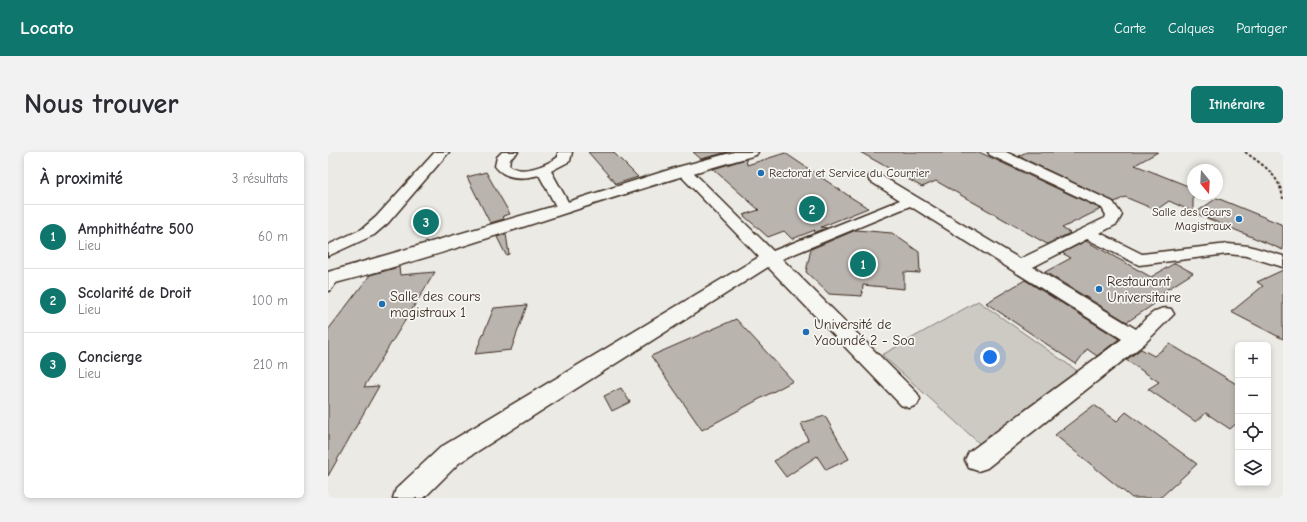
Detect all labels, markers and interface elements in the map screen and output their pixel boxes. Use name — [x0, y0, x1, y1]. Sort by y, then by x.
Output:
text: Locato — [20, 17, 74, 39]
text: Carte — [1114, 20, 1146, 37]
text: Calques — [1168, 20, 1214, 37]
text: Partager — [1236, 20, 1287, 37]
button: Itinéraire — [1191, 86, 1283, 123]
text: Nous trouver — [24, 88, 179, 120]
north arrow — [1187, 164, 1223, 200]
place label: Rectorat et Service du Courrier — [769, 166, 929, 180]
marker: Rectorat et Service du Courrier — [756, 168, 766, 178]
text: À proximité — [40, 169, 123, 188]
text: 3 résultats — [232, 171, 288, 186]
pin: 2 — [799, 194, 825, 224]
place label: Salle des Cours Magistraux — [1152, 205, 1231, 233]
pin: 3 — [413, 207, 439, 237]
marker: Salle des Cours Magistraux — [1234, 214, 1244, 224]
text: Amphithéatre 500 — [78, 220, 194, 238]
text: 1 — [50, 229, 56, 244]
text: 60 m — [258, 229, 288, 244]
text: Lieu — [78, 238, 101, 253]
pin: 1 — [850, 249, 876, 279]
place label: Restaurant Universitaire — [1107, 273, 1181, 306]
text: Scolarité de Droit — [78, 284, 191, 302]
marker: Restaurant Universitaire — [1094, 284, 1104, 294]
place label: Salle des cours magistraux 1 — [390, 288, 481, 321]
text: 2 — [50, 293, 56, 308]
text: 100 m — [252, 293, 288, 308]
marker: Salle des cours magistraux 1 — [377, 299, 387, 309]
text: Lieu — [78, 302, 101, 317]
place label: Université de Yaoundé 2 - Soa — [814, 316, 915, 349]
marker: Université de Yaoundé 2 - Soa — [801, 327, 811, 337]
map controls — [1235, 342, 1271, 486]
button: + — [1235, 342, 1271, 378]
your location — [980, 347, 1000, 367]
text: Concierge — [78, 348, 142, 366]
text: 3 — [50, 357, 56, 372]
text: 210 m — [253, 357, 288, 372]
text: Lieu — [78, 366, 101, 381]
button: − — [1235, 378, 1271, 414]
button: locate — [1235, 414, 1271, 450]
button: layers — [1235, 450, 1271, 486]

